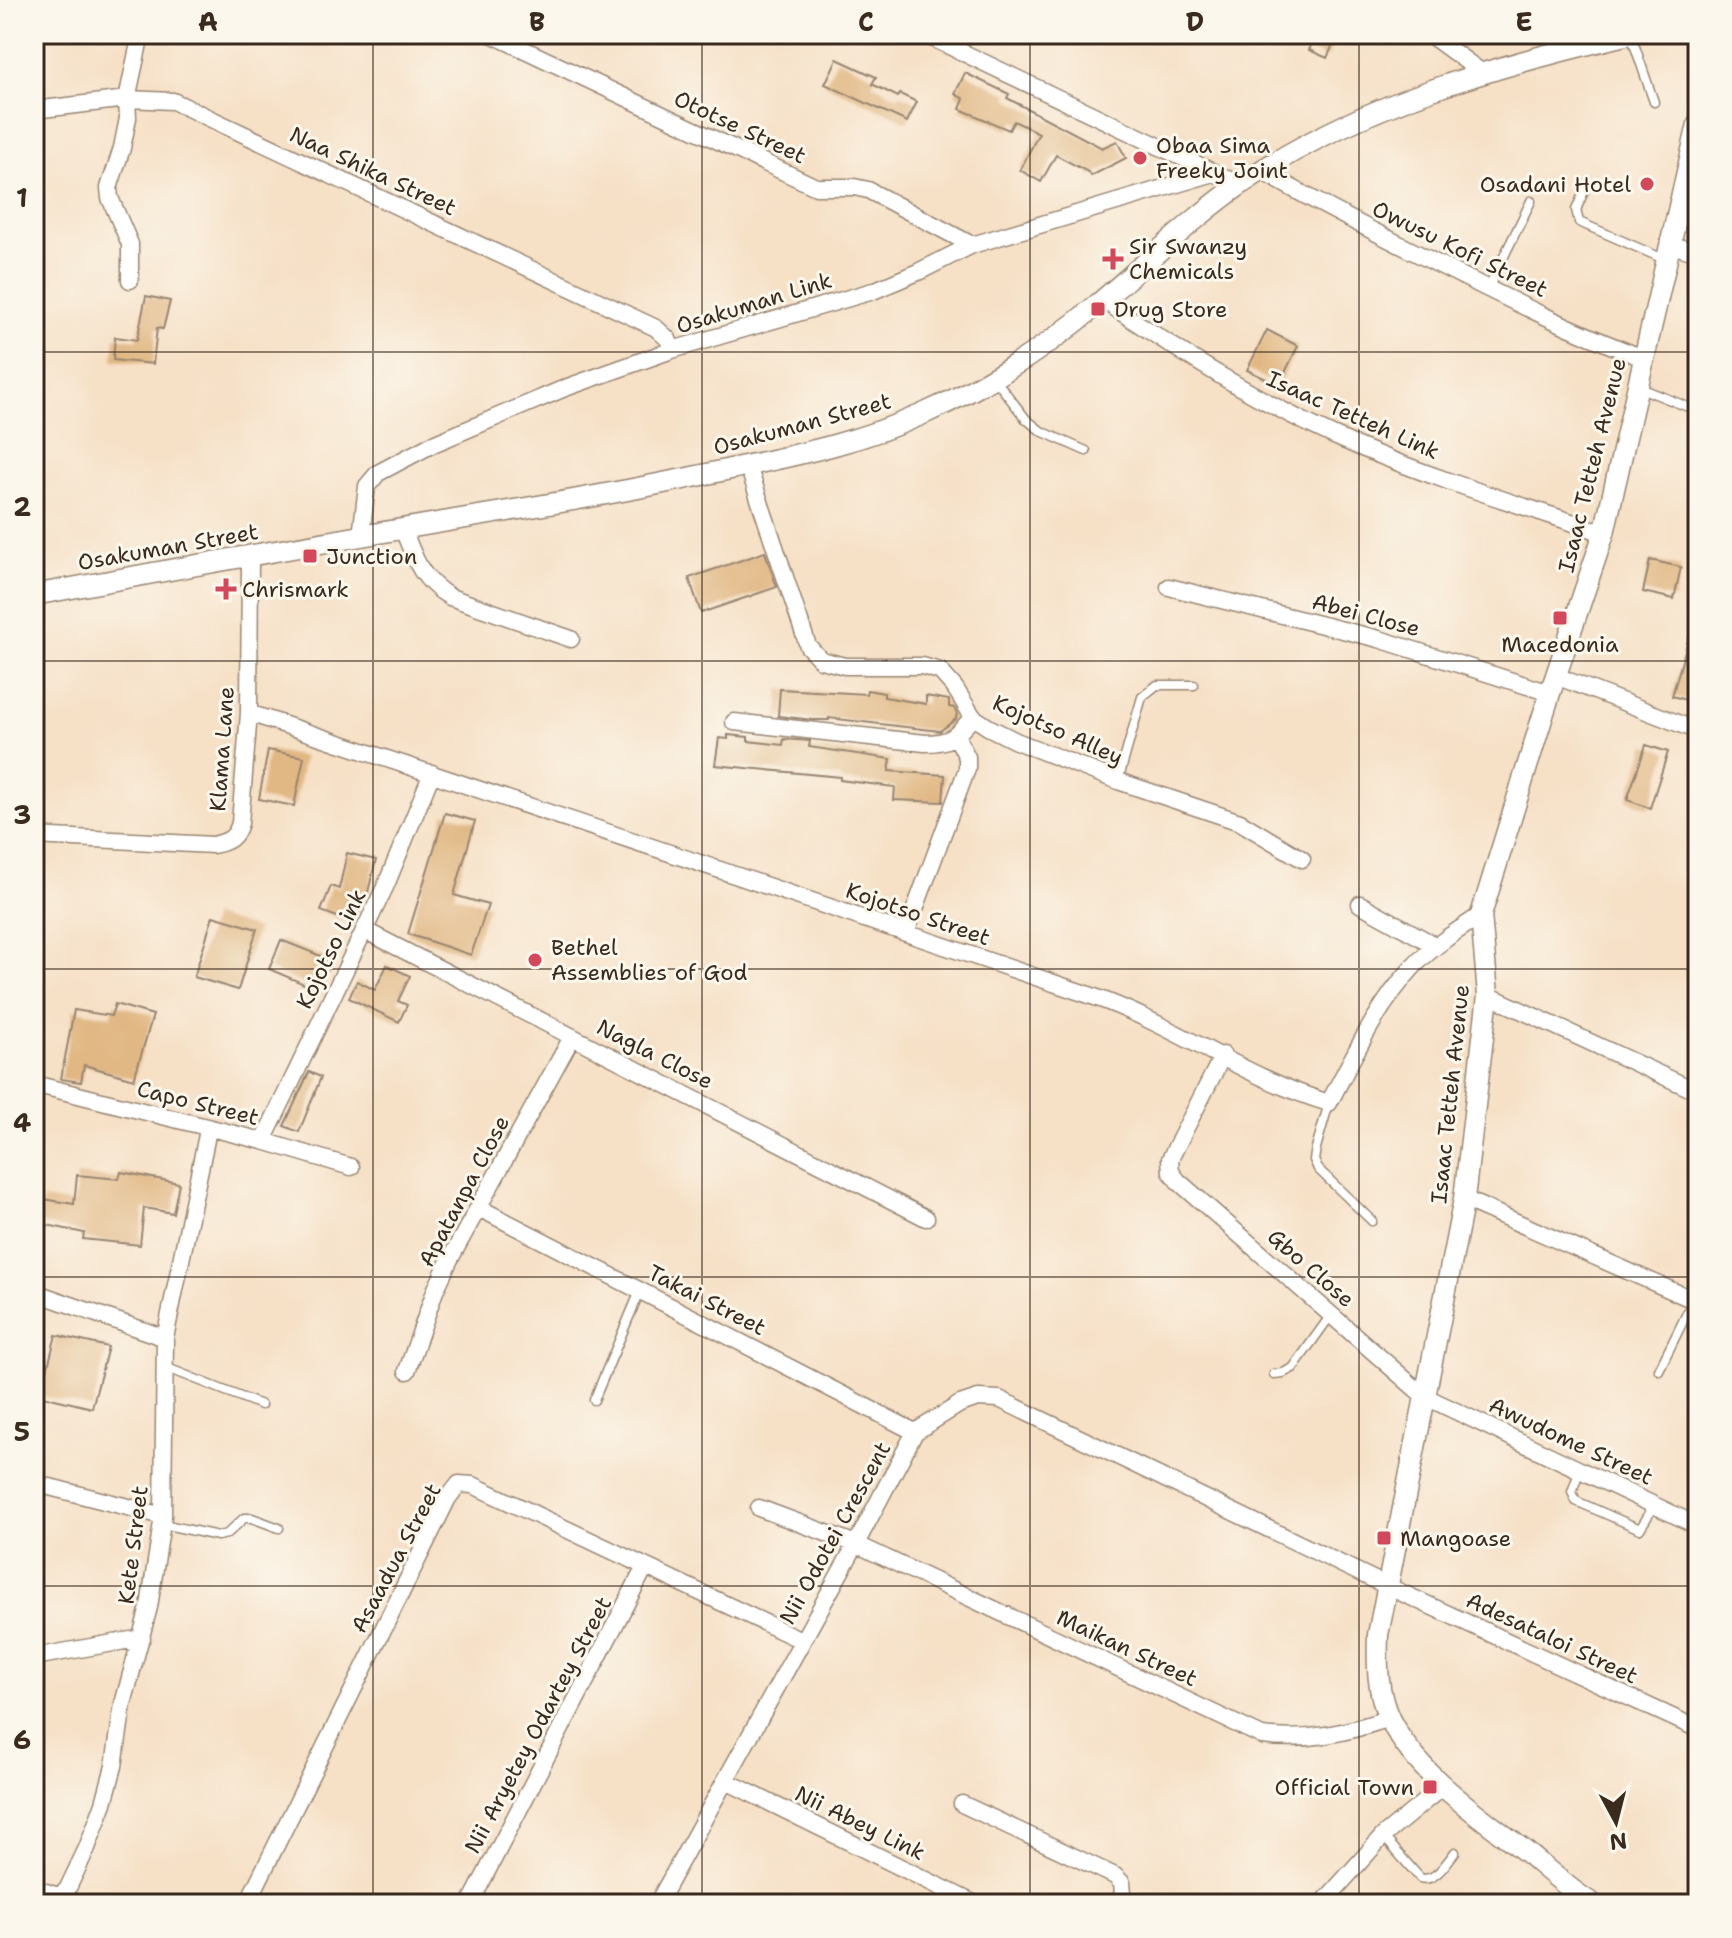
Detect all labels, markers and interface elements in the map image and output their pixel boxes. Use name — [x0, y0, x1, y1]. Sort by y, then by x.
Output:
text: A — [198, 4, 218, 39]
text: B — [529, 4, 545, 39]
text: C — [858, 4, 874, 39]
text: D — [1186, 4, 1204, 39]
text: E — [1515, 4, 1533, 39]
street label: Ototse Street — [669, 84, 811, 170]
street label: Naa Shika Street — [285, 120, 461, 222]
place label: Obaa Sima Freeky Joint — [1156, 131, 1288, 185]
marker: Obaa Sima Freeky Joint — [1131, 149, 1149, 167]
place label: Osadani Hotel — [1480, 170, 1631, 199]
marker: Osadani Hotel — [1638, 175, 1656, 193]
text: 1 — [16, 180, 28, 215]
street label: Owusu Kofi Street — [1368, 194, 1552, 304]
place label: Sir Swanzy Chemicals — [1129, 232, 1247, 286]
marker: Sir Swanzy Chemicals — [1104, 250, 1122, 268]
street label: Osakuman Link — [673, 266, 835, 340]
place label: Drug Store — [1114, 295, 1227, 324]
marker: Drug Store — [1089, 300, 1107, 318]
street label: Isaac Tetteh Avenue — [1551, 355, 1633, 575]
street label: Isaac Tetteh Link — [1262, 364, 1444, 466]
street label: Osakuman Street — [710, 386, 894, 462]
text: 2 — [13, 489, 31, 524]
street label: Osakuman Street — [76, 517, 260, 577]
place label: Junction — [326, 542, 417, 571]
marker: Junction — [301, 547, 319, 565]
place label: Chrismark — [242, 575, 349, 604]
marker: Chrismark — [217, 580, 235, 598]
street label: Abei Close — [1309, 587, 1423, 643]
marker: Macedonia — [1551, 609, 1569, 627]
place label: Macedonia — [1501, 630, 1619, 659]
street label: Klama Lane — [203, 685, 241, 813]
street label: Kojotso Alley — [988, 688, 1128, 772]
text: 3 — [13, 797, 31, 832]
street label: Kojotso Street — [842, 876, 994, 952]
street label: Kojotso Link — [290, 884, 372, 1014]
place label: Bethel Assemblies of God — [551, 933, 748, 987]
marker: Bethel Assemblies of God — [526, 951, 544, 969]
street label: Isaac Tetteh Avenue — [1424, 983, 1476, 1205]
street label: Nagla Close — [592, 1012, 718, 1096]
street label: Capo Street — [134, 1074, 262, 1132]
text: 4 — [13, 1105, 31, 1140]
street label: Apatanpa Close — [412, 1110, 516, 1272]
street label: Gbo Close — [1261, 1222, 1361, 1314]
street label: Takai Street — [643, 1258, 771, 1342]
street label: Awudome Street — [1484, 1390, 1658, 1492]
text: 5 — [14, 1414, 30, 1449]
street label: Nii Odotei Crescent — [773, 1436, 897, 1630]
street label: Asaadua Street — [344, 1478, 448, 1638]
street label: Kete Street — [111, 1484, 155, 1606]
place label: Mangoase — [1400, 1524, 1511, 1553]
marker: Mangoase — [1375, 1529, 1393, 1547]
street label: Adesataloi Street — [1461, 1585, 1643, 1691]
street label: Nii Aryetey Odartey Street — [458, 1591, 618, 1859]
street label: Maikan Street — [1052, 1603, 1202, 1693]
text: 6 — [13, 1722, 31, 1757]
place label: Official Town — [1275, 1773, 1414, 1802]
marker: Official Town — [1421, 1778, 1439, 1796]
street label: Nii Abey Link — [790, 1779, 930, 1867]
north arrow — [1576, 1782, 1656, 1862]
text: N — [1608, 1826, 1629, 1857]

